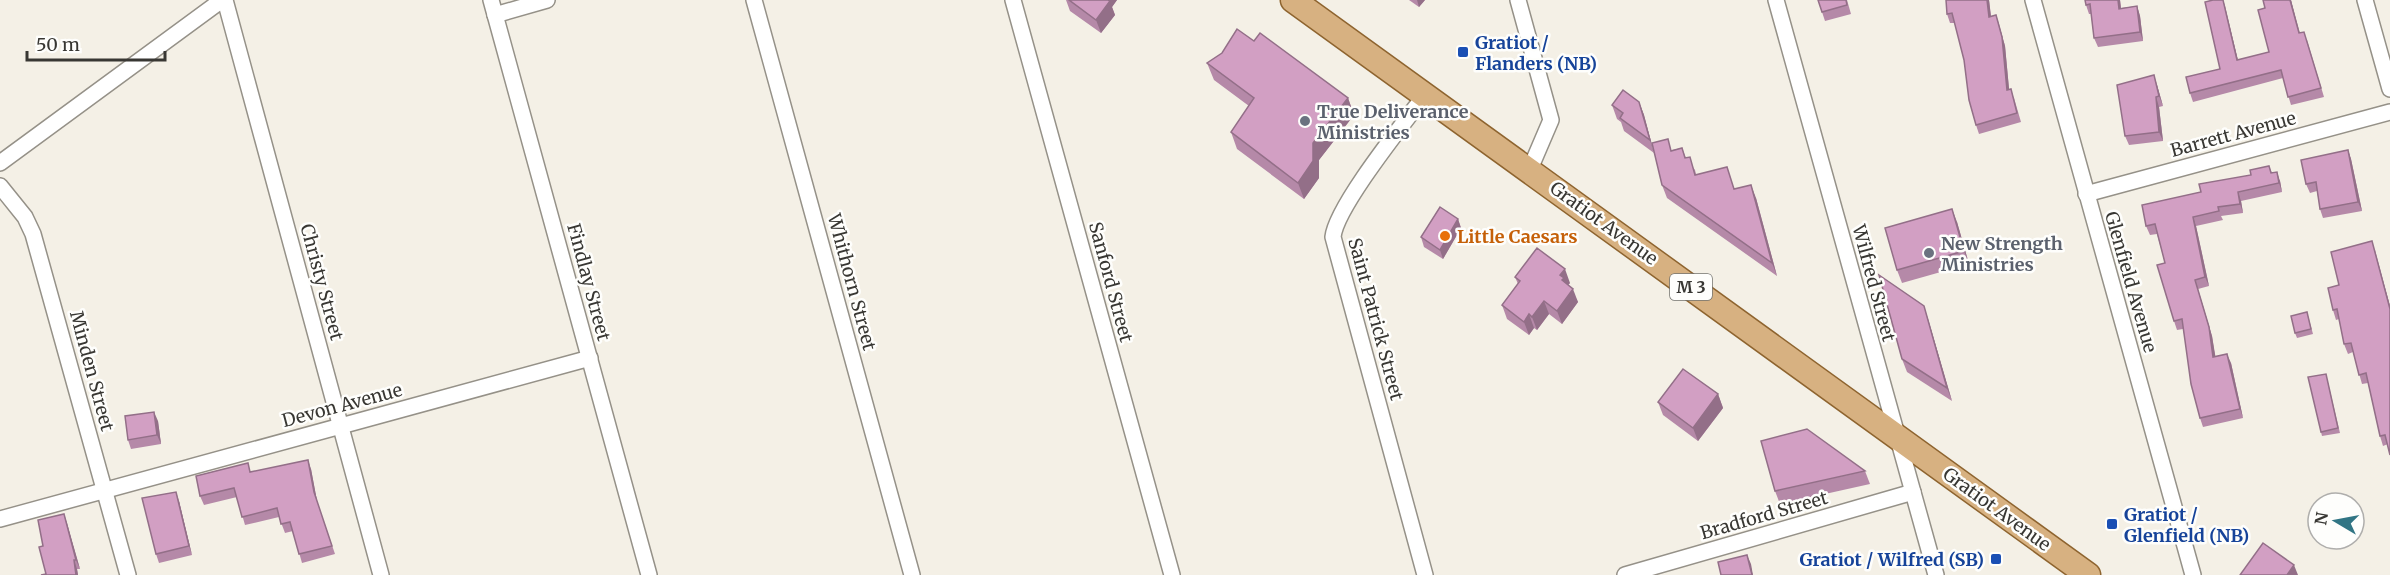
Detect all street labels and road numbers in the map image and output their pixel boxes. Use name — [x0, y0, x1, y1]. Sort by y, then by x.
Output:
street label: Barrett Avenue — [2168, 106, 2298, 162]
street label: Gratiot Avenue — [1545, 176, 1663, 270]
street label: Glenfield Avenue — [2100, 209, 2162, 355]
street label: Whithorn Street — [822, 210, 881, 353]
street label: Sanford Street — [1084, 219, 1138, 345]
street label: Christy Street — [295, 221, 349, 343]
street label: Findlay Street — [562, 221, 616, 343]
street label: Wilfred Street — [1847, 221, 1901, 344]
street label: Saint Patrick Street — [1343, 235, 1409, 403]
road number: M 3 — [1670, 274, 1712, 300]
street label: Minden Street — [65, 308, 119, 434]
street label: Devon Avenue — [279, 378, 405, 432]
street label: Gratiot Avenue — [1938, 462, 2056, 556]
street label: Bradford Street — [1698, 486, 1830, 544]

